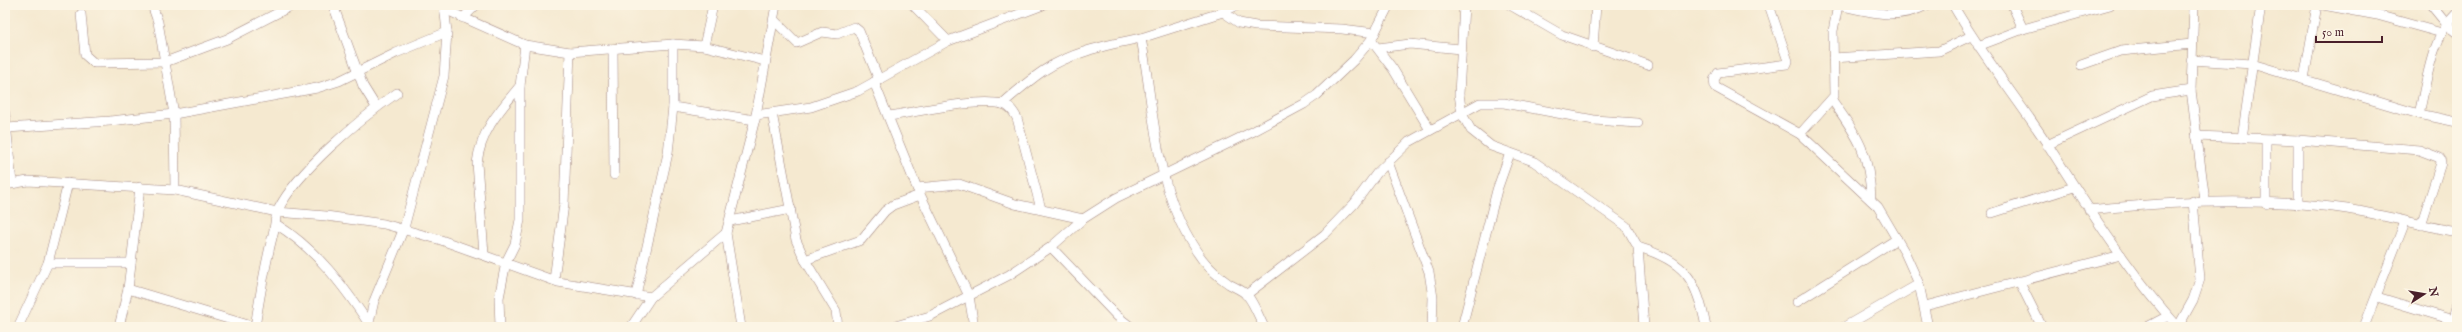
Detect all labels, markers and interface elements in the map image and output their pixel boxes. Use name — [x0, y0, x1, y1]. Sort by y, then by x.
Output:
scale bar — [2316, 18, 2382, 44]
text: 50 m — [2322, 25, 2344, 40]
north arrow — [2404, 274, 2444, 314]
text: N — [2425, 285, 2441, 299]

